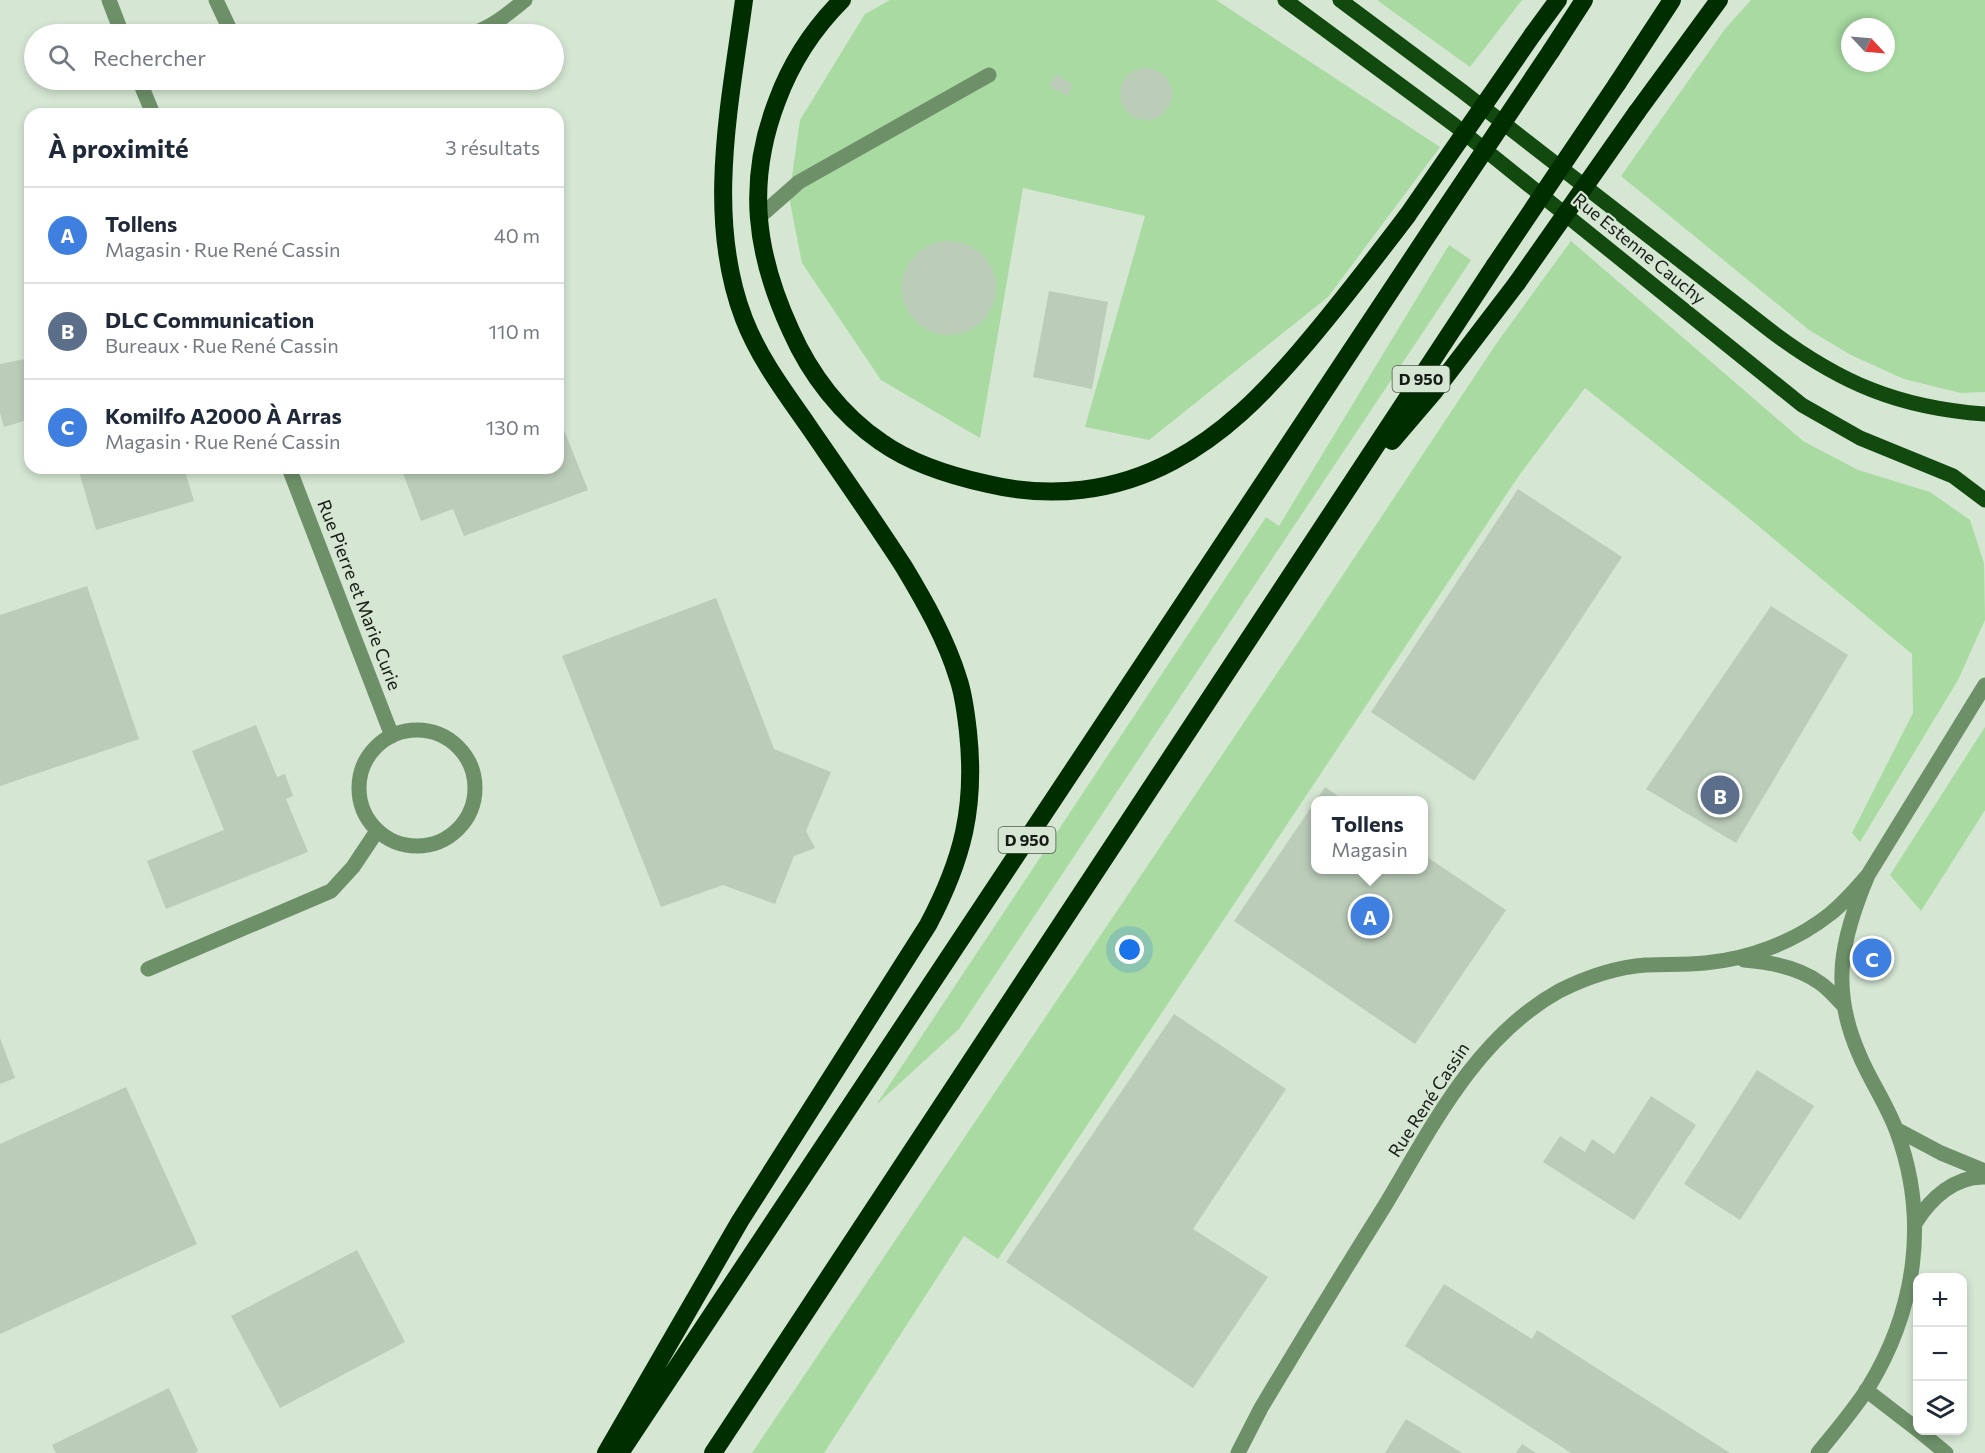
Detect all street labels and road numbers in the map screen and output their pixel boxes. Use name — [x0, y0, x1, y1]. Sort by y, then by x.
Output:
street label: Rue Estenne Cauchy — [1569, 188, 1710, 308]
road number: D 950 — [1392, 366, 1450, 392]
street label: Rue Pierre et Marie Curie — [313, 496, 406, 693]
road number: D 950 — [998, 827, 1056, 853]
street label: Rue René Cassin — [1383, 1038, 1473, 1161]

